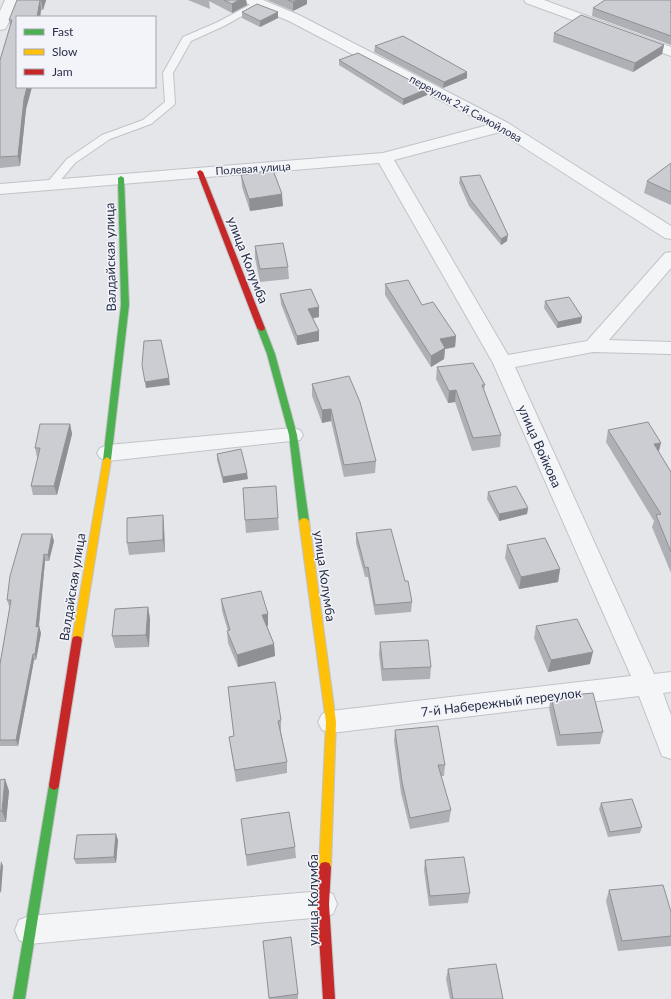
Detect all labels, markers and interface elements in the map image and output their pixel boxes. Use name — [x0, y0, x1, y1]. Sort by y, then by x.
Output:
legend — [16, 16, 156, 88]
text: Fast — [52, 24, 74, 39]
text: Slow — [52, 44, 78, 59]
text: Jam — [52, 64, 73, 79]
street label: переулок 2-й Самойлова — [408, 72, 524, 144]
street label: Полевая улица — [215, 159, 291, 177]
street label: Валдайская улица — [101, 202, 119, 312]
street label: улица Колумба — [224, 214, 272, 306]
street label: улица Войкова — [515, 402, 565, 490]
street label: улица Колумба — [311, 529, 339, 623]
street label: Валдайская улица — [56, 532, 88, 642]
street label: 7-й Набережный переулок — [420, 684, 582, 720]
street label: улица Колумба — [305, 854, 321, 946]

